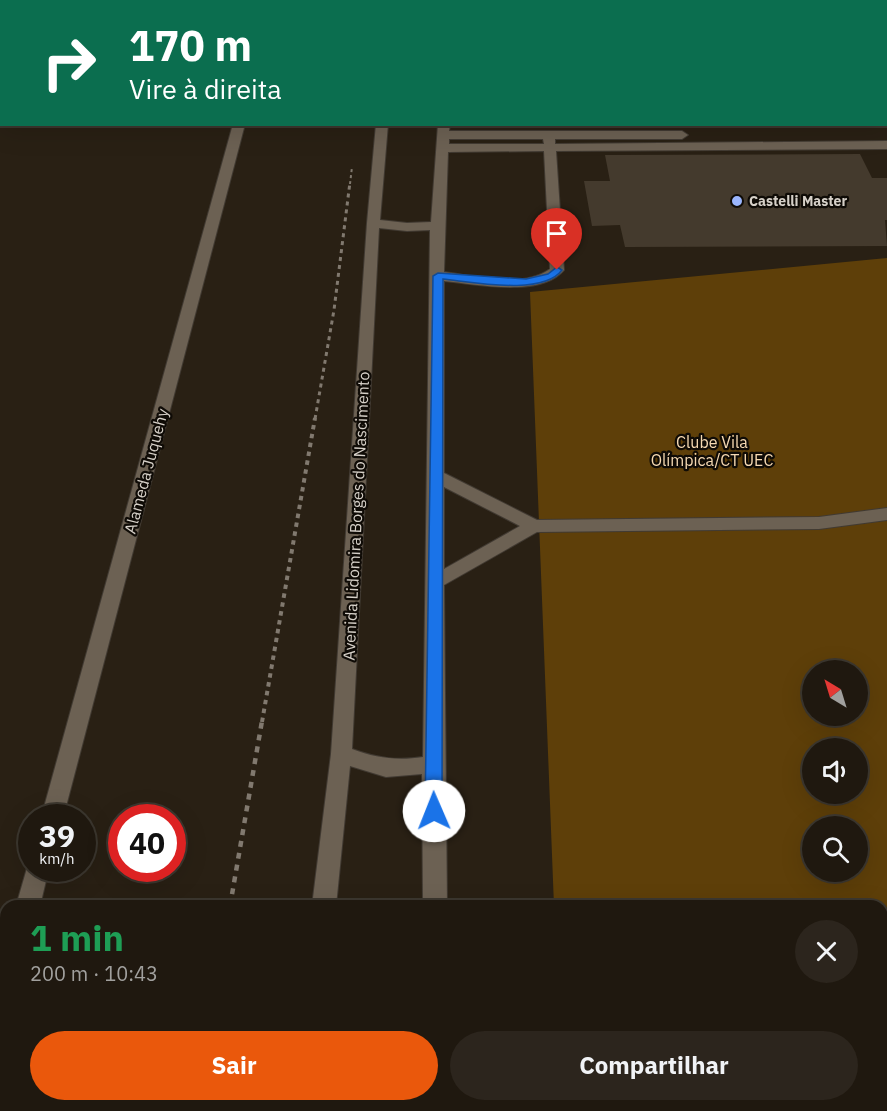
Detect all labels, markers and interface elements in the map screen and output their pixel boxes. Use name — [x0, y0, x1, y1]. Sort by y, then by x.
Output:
text: 170 m — [129, 18, 252, 73]
icon: right — [30, 24, 108, 102]
text: Vire à direita — [129, 71, 282, 106]
place label: Castelli Master — [749, 192, 847, 210]
marker: Castelli Master — [730, 194, 744, 208]
pin — [531, 208, 582, 270]
icon: arrive — [540, 217, 573, 250]
street label: Avenida Lidomira Borges do Nascimento — [338, 371, 374, 661]
street label: Alameda Juquehy — [120, 406, 172, 536]
park label: Clube Vila Olímpica/CT UEC — [651, 432, 773, 470]
north arrow — [802, 660, 868, 726]
map controls — [802, 660, 868, 882]
button: sound — [802, 738, 868, 804]
position arrow — [402, 779, 466, 843]
speed limit sign: 40 — [108, 804, 186, 882]
text: 39 — [39, 816, 75, 855]
button: search — [802, 816, 868, 882]
text: km/h — [39, 849, 75, 868]
text: 1 min — [30, 914, 124, 961]
button: close — [795, 920, 858, 983]
text: 200 m · 10:43 — [30, 960, 158, 987]
button: Sair — [30, 1031, 438, 1100]
button: Compartilhar — [450, 1031, 858, 1100]

